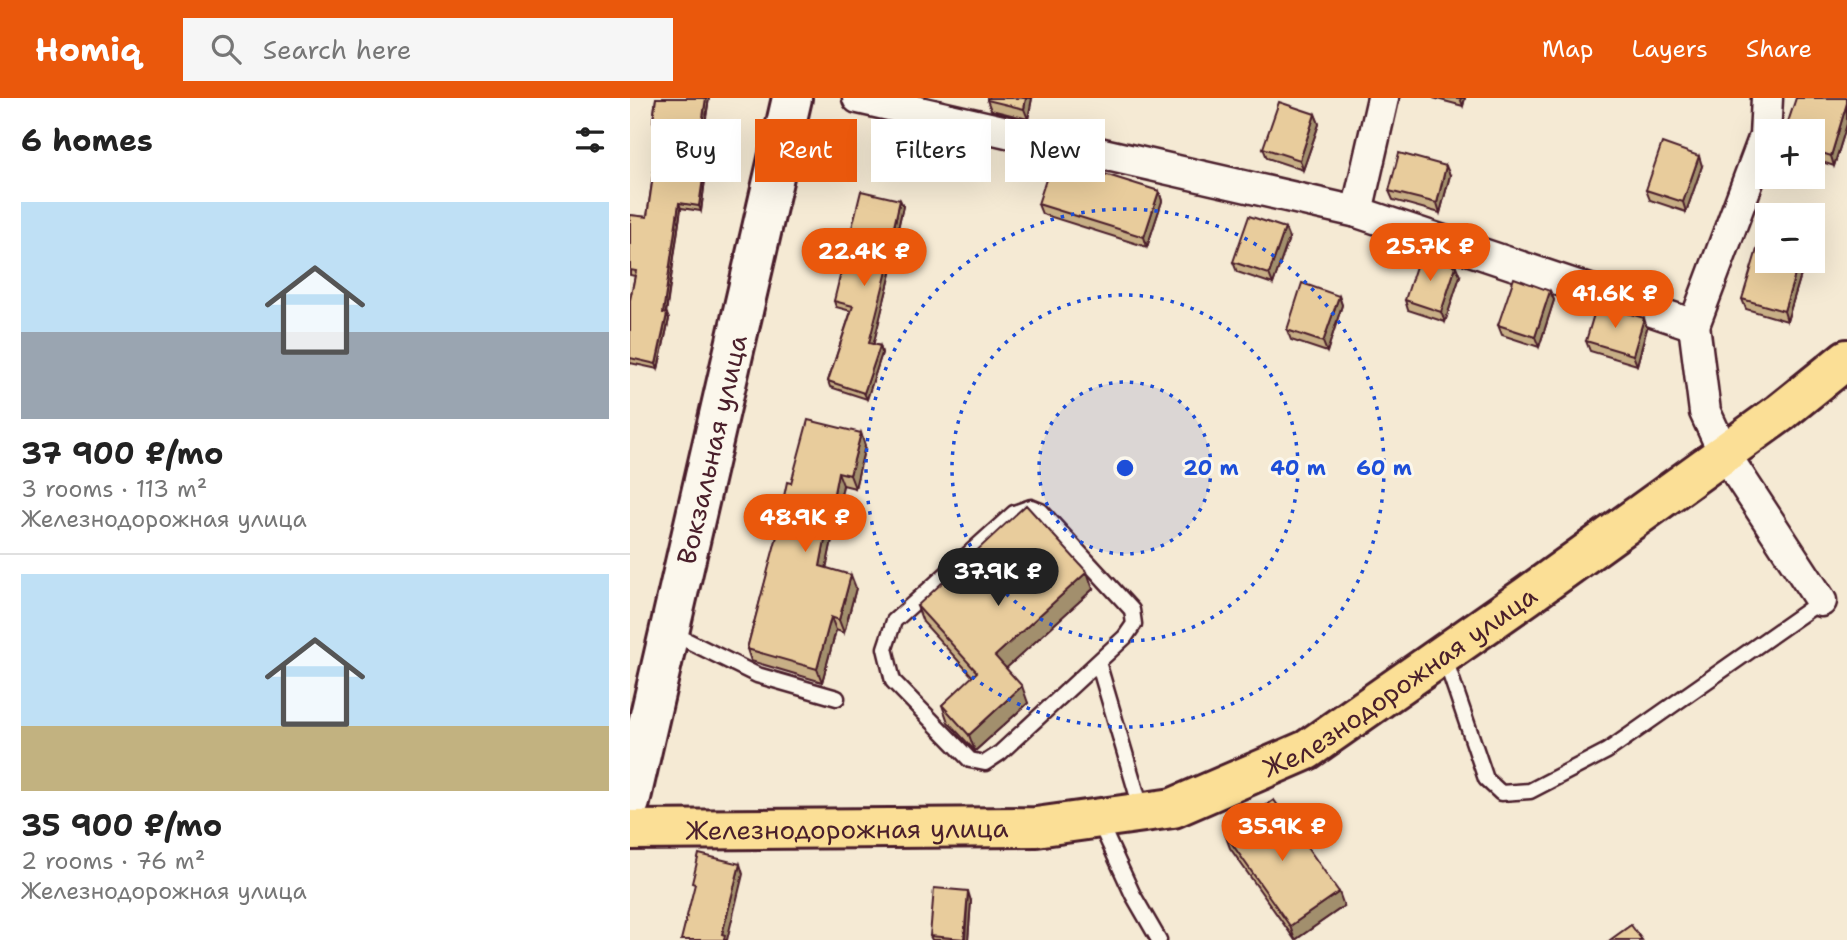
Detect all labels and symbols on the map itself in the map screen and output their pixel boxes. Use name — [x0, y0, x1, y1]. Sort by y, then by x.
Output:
pin: 25.7K ₽ — [1365, 223, 1495, 283]
pin: 22.4K ₽ — [799, 228, 929, 288]
pin: 41.6K ₽ — [1550, 271, 1680, 330]
street label: Вокзальная улица — [668, 331, 755, 568]
text: 20 m — [1183, 454, 1239, 482]
text: 40 m — [1270, 454, 1326, 482]
text: 60 m — [1356, 454, 1412, 482]
centre of rings — [1113, 456, 1137, 480]
pin: 48.9K ₽ — [740, 494, 870, 554]
pin: 37.9K ₽ — [933, 548, 1063, 608]
street label: Железнодорожная улица — [1257, 577, 1543, 785]
pin: 35.9K ₽ — [1217, 804, 1347, 863]
street label: Железнодорожная улица — [685, 810, 1009, 847]

